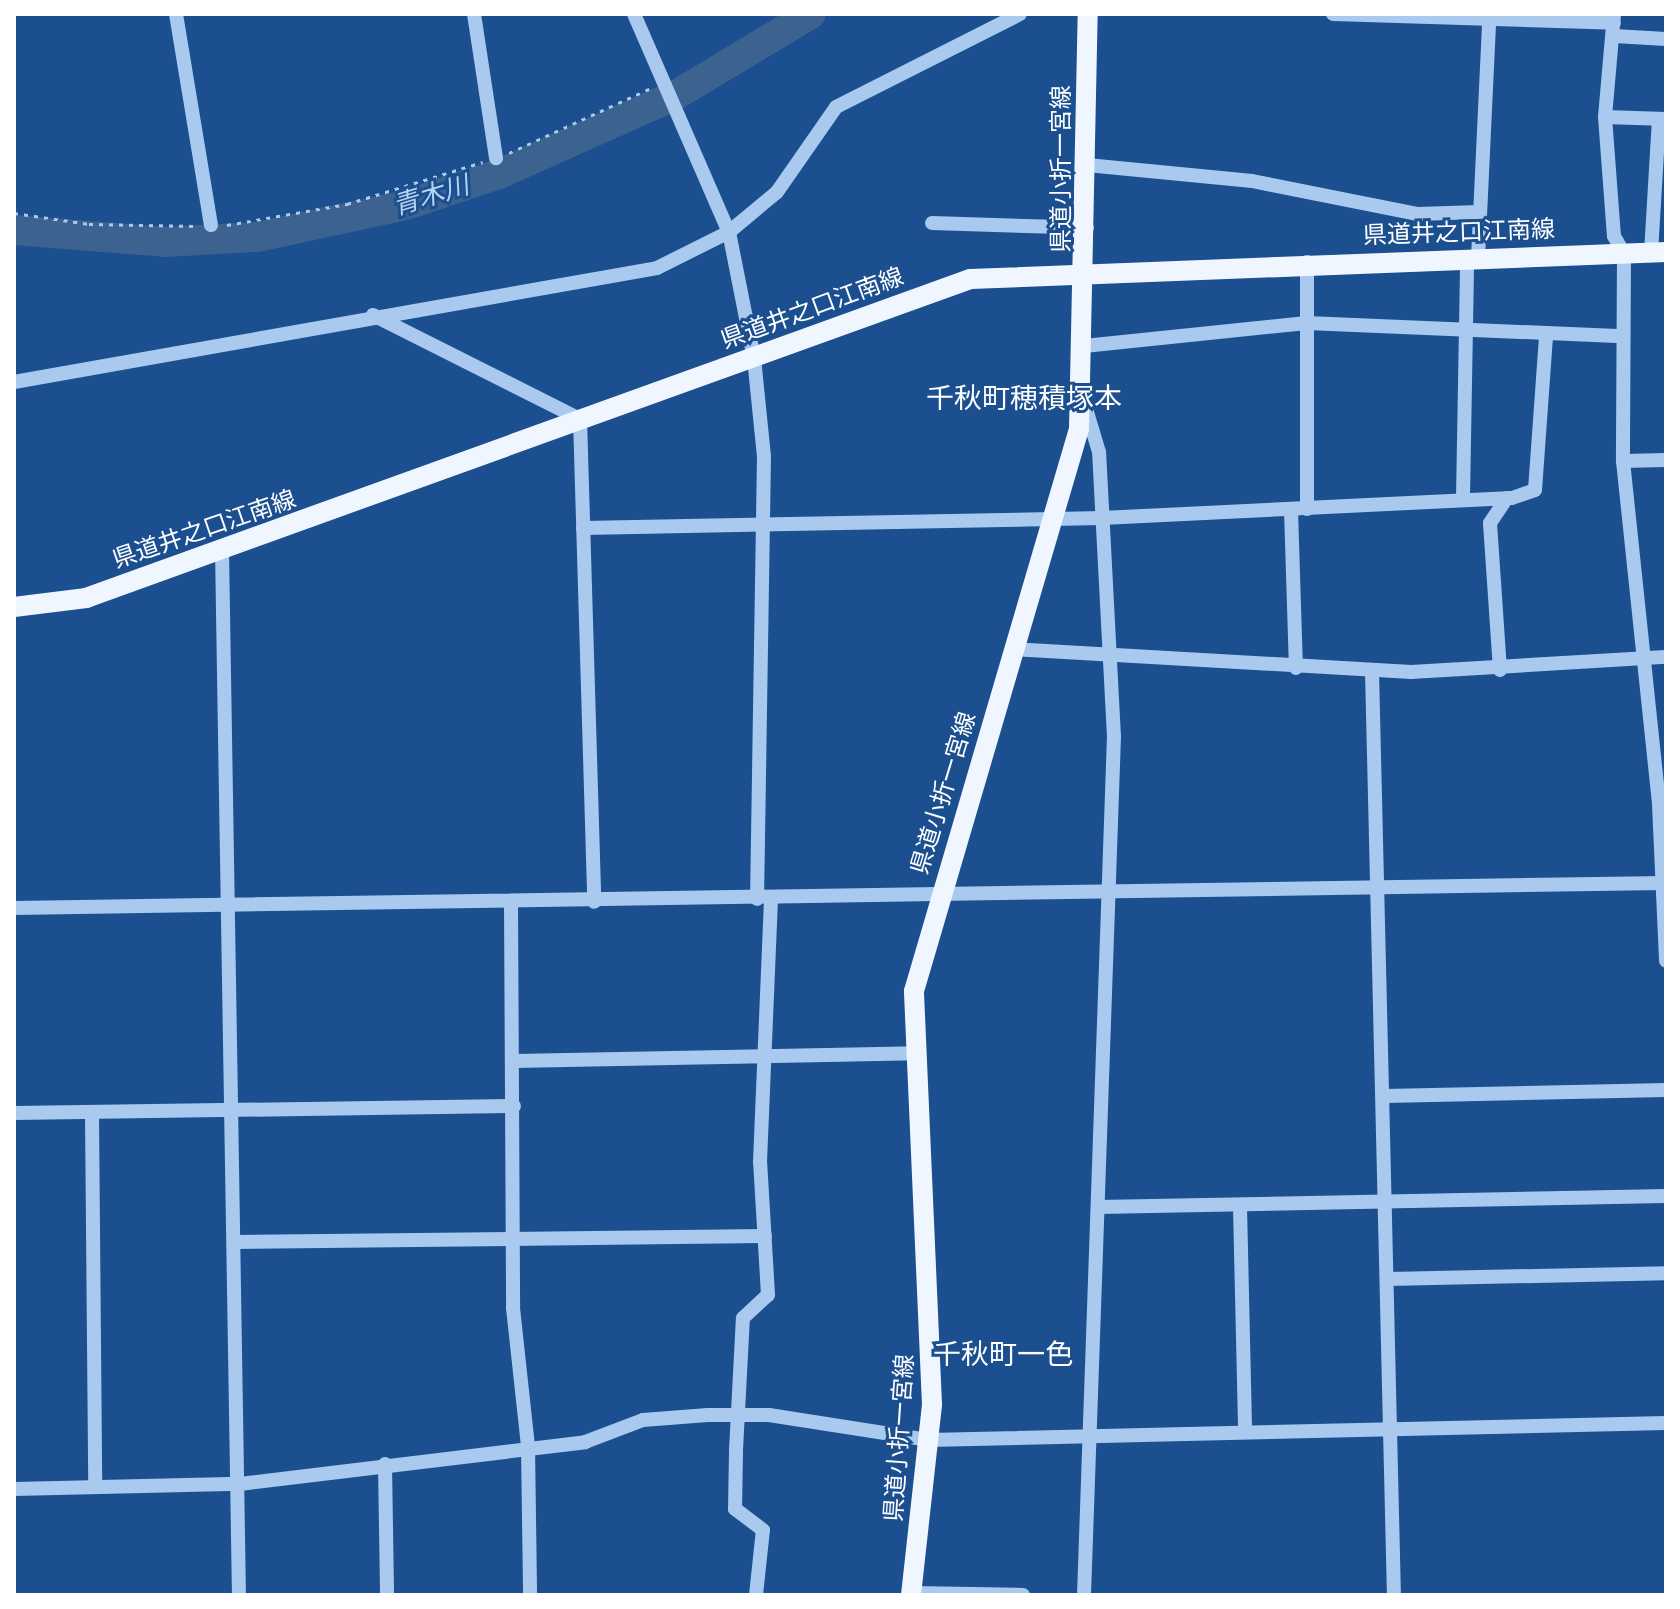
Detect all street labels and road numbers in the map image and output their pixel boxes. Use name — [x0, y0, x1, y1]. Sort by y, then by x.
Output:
street label: 県道小折一宮線 — [1047, 85, 1075, 253]
street label: 県道井之口江南線 — [1363, 214, 1555, 250]
street label: 県道井之口江南線 — [717, 262, 907, 354]
street label: 県道井之口江南線 — [109, 484, 299, 574]
street label: 県道小折一宮線 — [905, 708, 981, 878]
street label: 県道小折一宮線 — [879, 1353, 919, 1523]

